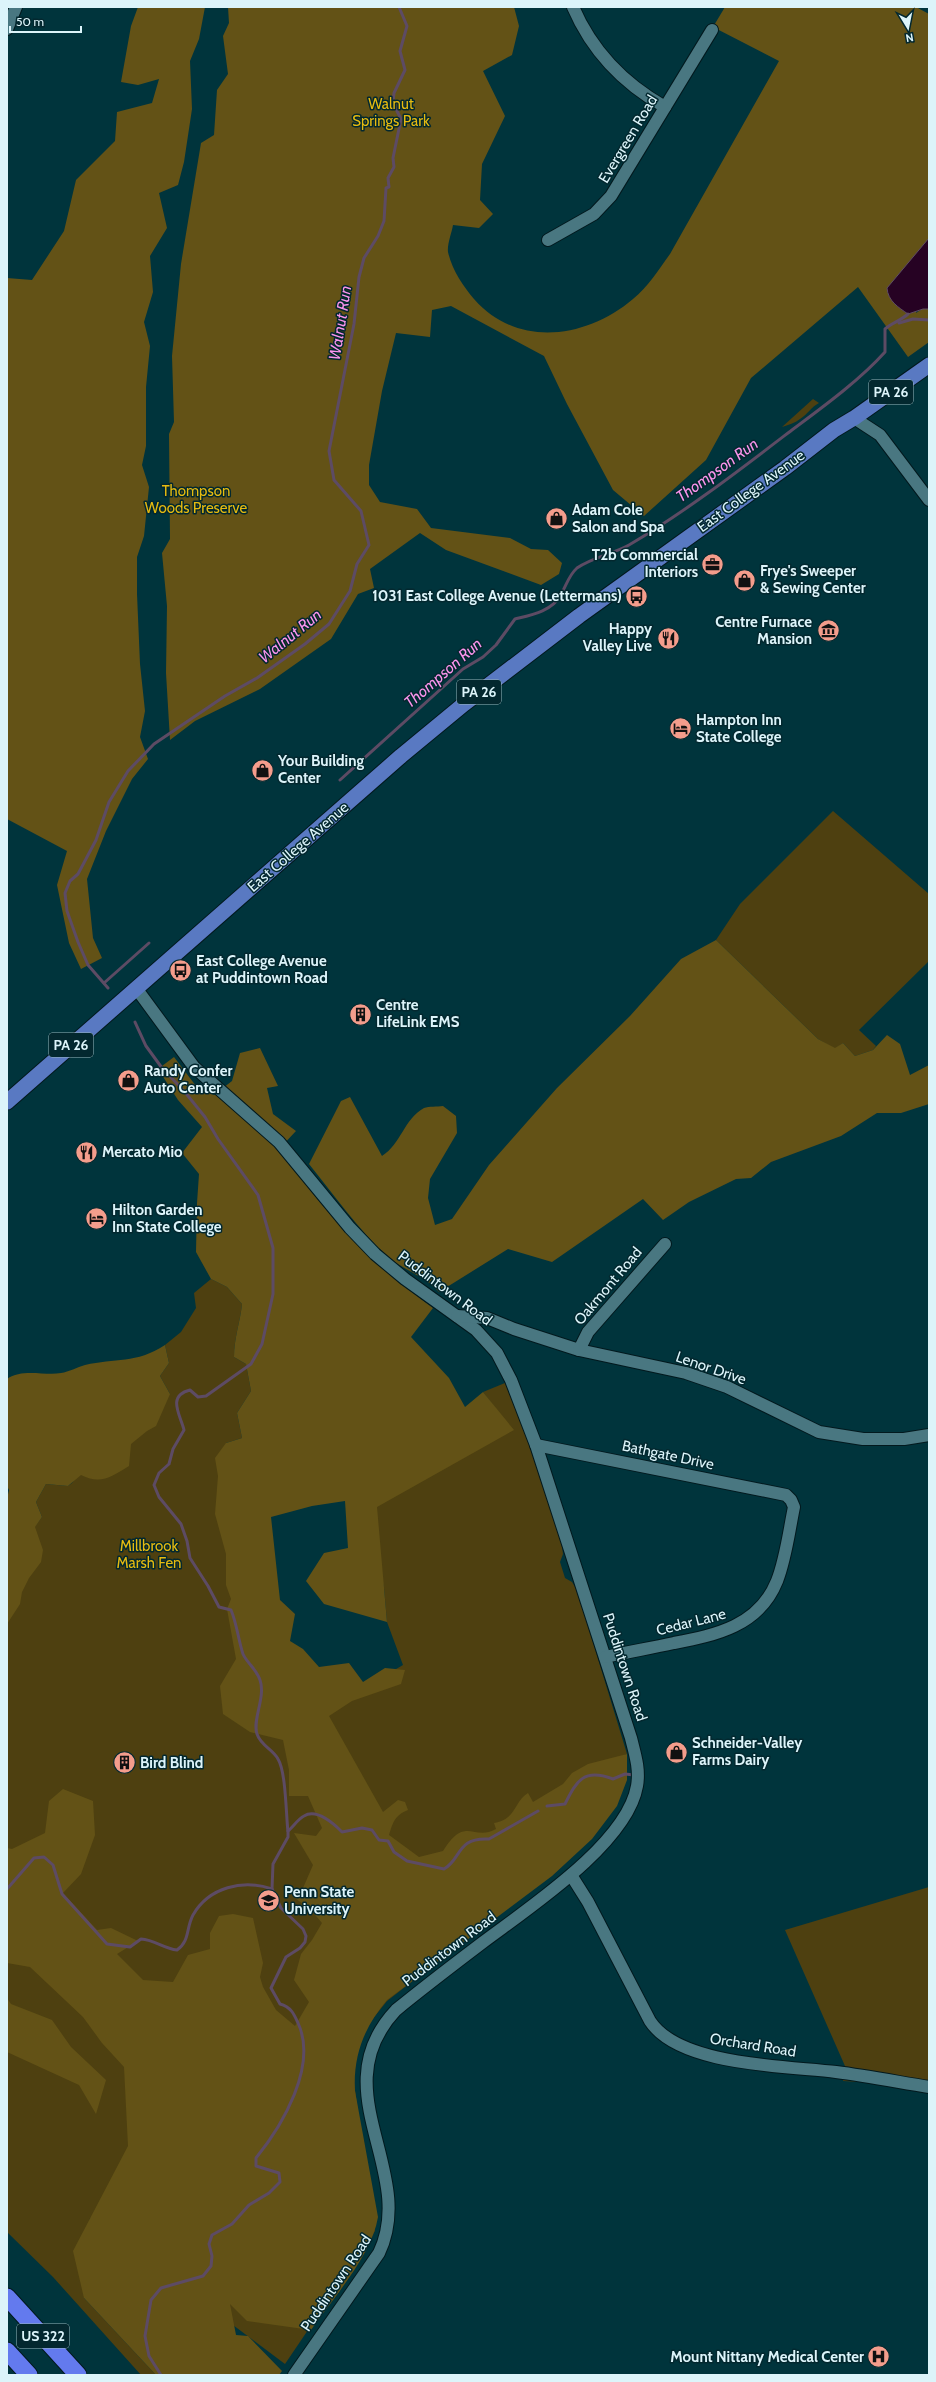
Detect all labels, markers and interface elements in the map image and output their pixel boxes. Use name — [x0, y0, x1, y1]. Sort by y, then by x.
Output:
scale bar — [10, 8, 81, 34]
north arrow — [888, 8, 928, 48]
text: 50 m — [16, 14, 44, 29]
text: N — [905, 30, 915, 45]
street label: Evergreen Road — [595, 92, 661, 186]
park label: Walnut Springs Park — [352, 95, 430, 130]
water label: Walnut Run — [325, 284, 355, 362]
road number: PA 26 — [869, 380, 913, 404]
water label: Thompson Run — [672, 434, 762, 506]
street label: East College Avenue — [694, 446, 808, 536]
park label: Thompson Woods Preserve — [145, 482, 247, 517]
place label: Adam Cole Salon and Spa — [572, 501, 665, 536]
shop icon: Adam Cole Salon and Spa — [543, 506, 569, 532]
place label: T2b Commercial Interiors — [592, 546, 698, 581]
office icon: T2b Commercial Interiors — [700, 551, 726, 577]
place label: Frye's Sweeper & Sewing Center — [760, 562, 866, 597]
shop icon: Frye's Sweeper & Sewing Center — [732, 567, 758, 593]
bus stop icon: 1031 East College Avenue (Lettermans) — [624, 583, 650, 609]
place label: 1031 East College Avenue (Lettermans) — [372, 587, 622, 605]
water label: Walnut Run — [255, 605, 325, 667]
place label: Centre Furnace Mansion — [715, 613, 812, 648]
museum icon: Centre Furnace Mansion — [815, 618, 841, 644]
place label: Happy Valley Live — [583, 620, 653, 655]
restaurant icon: Happy Valley Live — [655, 625, 681, 651]
water label: Thompson Run — [400, 634, 486, 712]
road number: PA 26 — [457, 680, 501, 704]
place label: Hampton Inn State College — [696, 711, 782, 746]
hotel icon: Hampton Inn State College — [668, 716, 694, 742]
place label: Your Building Center — [277, 752, 364, 787]
shop icon: Your Building Center — [250, 757, 276, 783]
street label: East College Avenue — [244, 798, 353, 896]
place label: East College Avenue at Puddintown Road — [196, 952, 328, 987]
bus stop icon: East College Avenue at Puddintown Road — [168, 957, 194, 983]
place label: Centre LifeLink EMS — [376, 996, 460, 1031]
building icon: Centre LifeLink EMS — [347, 1001, 373, 1027]
road number: PA 26 — [49, 1033, 93, 1057]
place label: Randy Confer Auto Center — [144, 1062, 233, 1097]
shop icon: Randy Confer Auto Center — [116, 1067, 142, 1093]
restaurant icon: Mercato Mio — [74, 1139, 100, 1165]
place label: Mercato Mio — [102, 1143, 183, 1161]
place label: Hilton Garden Inn State College — [112, 1201, 222, 1236]
hotel icon: Hilton Garden Inn State College — [84, 1206, 110, 1232]
street label: Oakmont Road — [570, 1243, 646, 1329]
street label: Puddintown Road — [395, 1247, 495, 1329]
street label: Lenor Drive — [673, 1348, 749, 1389]
street label: Bathgate Drive — [620, 1436, 716, 1474]
park label: Millbrook Marsh Fen — [117, 1537, 182, 1572]
street label: Cedar Lane — [654, 1605, 728, 1639]
street label: Puddintown Road — [599, 1611, 651, 1723]
place label: Schneider-Valley Farms Dairy — [692, 1734, 803, 1769]
shop icon: Schneider-Valley Farms Dairy — [663, 1739, 689, 1765]
building icon: Bird Blind — [112, 1750, 138, 1776]
place label: Bird Blind — [140, 1754, 203, 1772]
place label: Penn State University — [284, 1883, 355, 1918]
school or university icon: Penn State University — [255, 1888, 281, 1914]
street label: Puddintown Road — [399, 1908, 499, 1990]
street label: Orchard Road — [709, 2029, 797, 2061]
street label: Puddintown Road — [297, 2231, 375, 2335]
road number: US 322 — [17, 2324, 69, 2348]
hospital icon: Mount Nittany Medical Center — [866, 2344, 892, 2370]
place label: Mount Nittany Medical Center — [670, 2348, 864, 2366]

